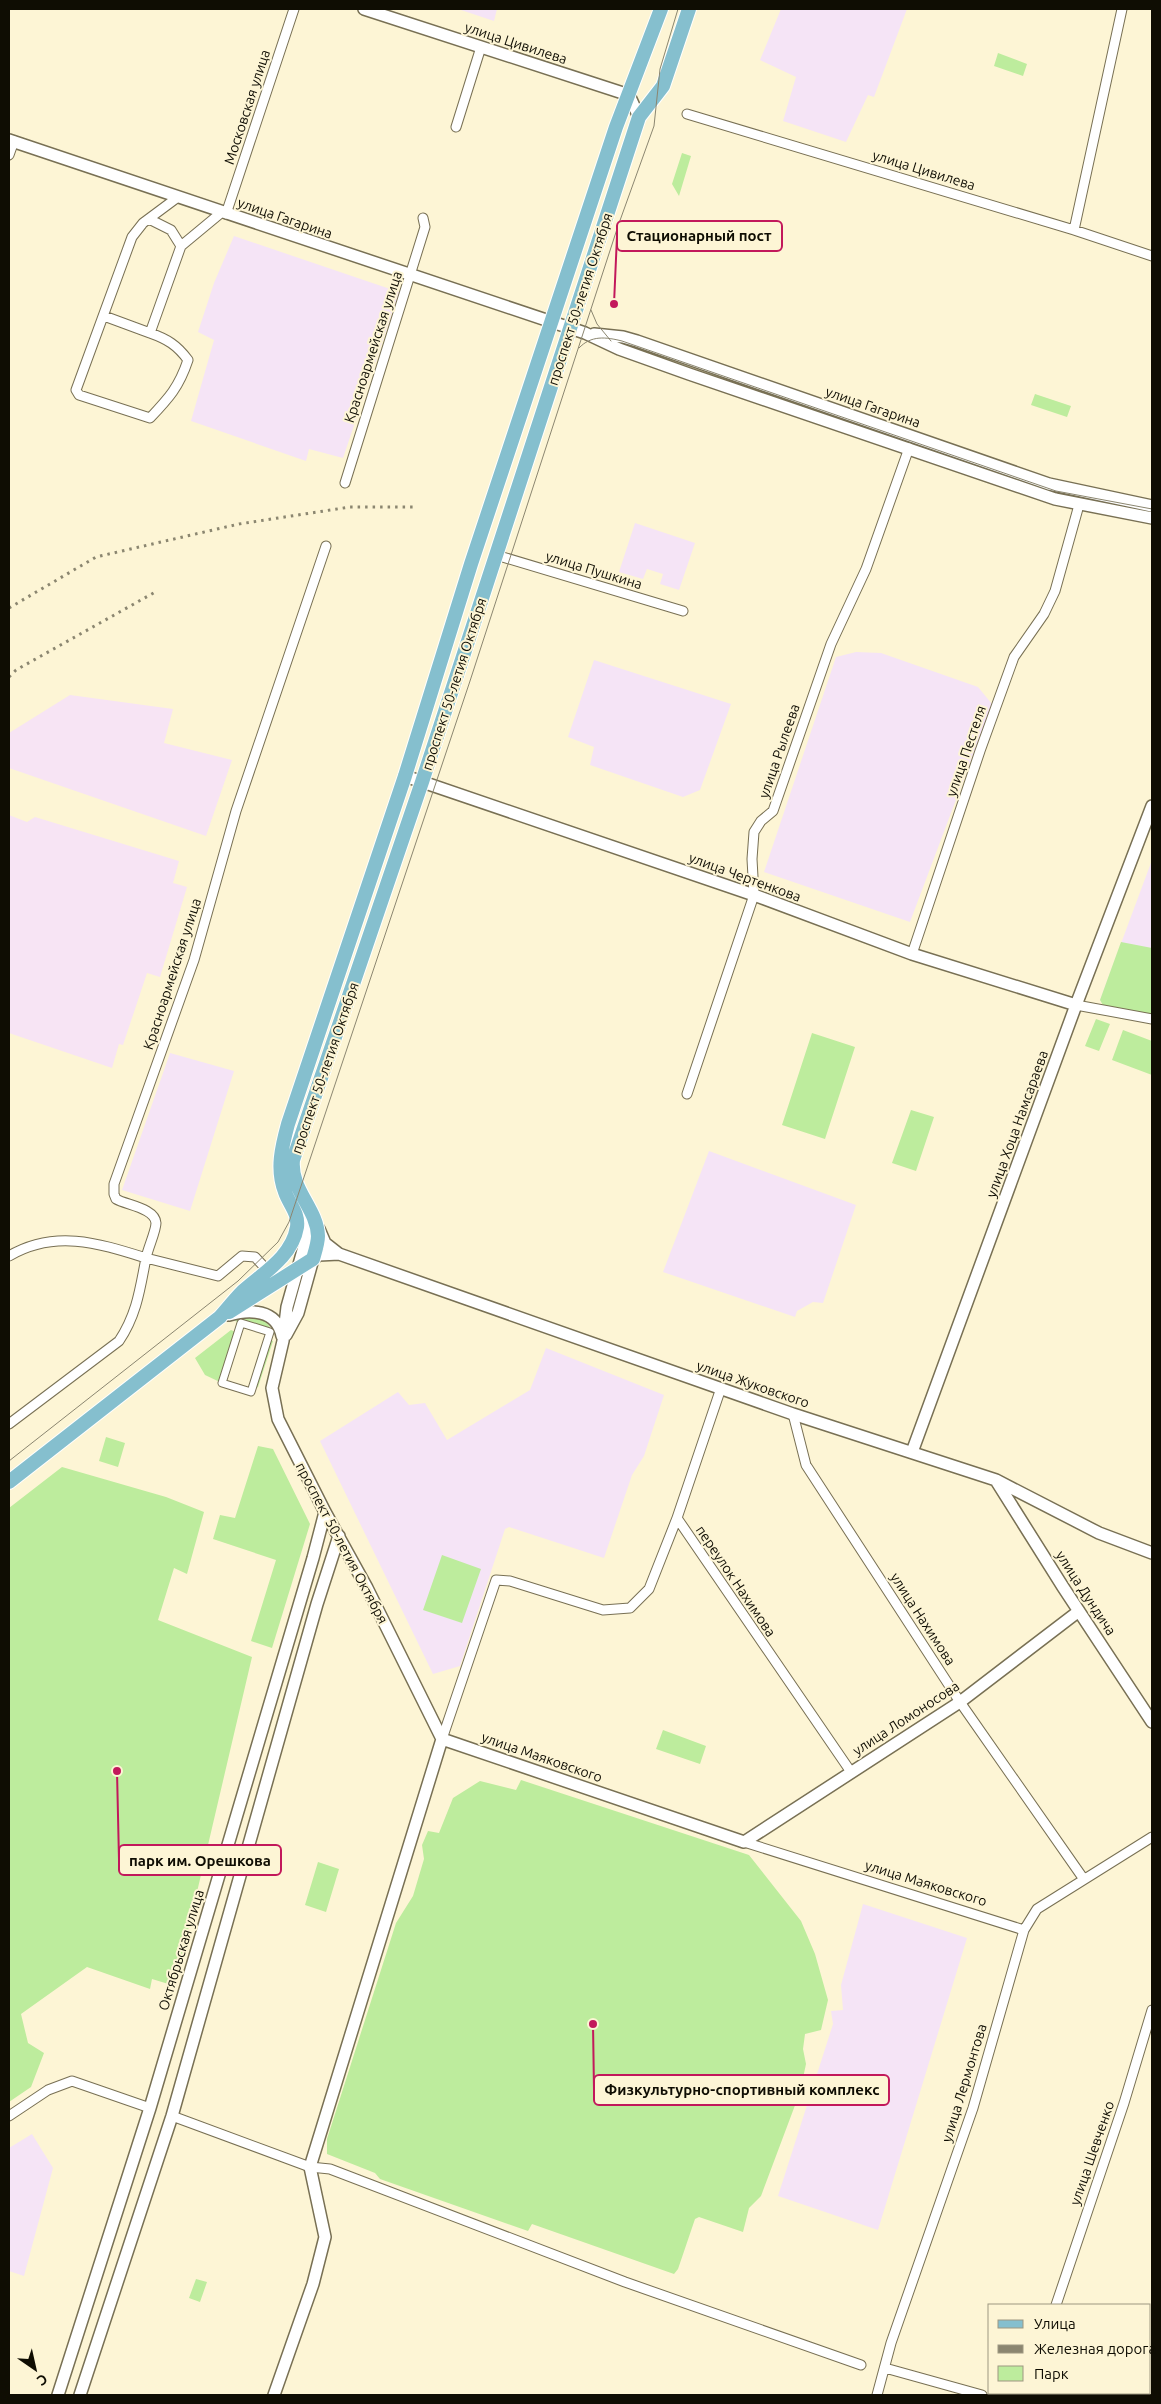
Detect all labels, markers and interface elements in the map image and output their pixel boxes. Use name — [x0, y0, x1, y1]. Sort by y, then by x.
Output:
street label: улица Цивилева — [463, 19, 569, 67]
street label: Московская улица — [221, 48, 273, 166]
street label: улица Цивилева — [871, 147, 977, 193]
street label: улица Гагарина — [236, 194, 334, 242]
street label: проспект 50-летия Октября — [545, 211, 615, 387]
callout: Стационарный пост — [617, 221, 782, 251]
text: Стационарный пост — [626, 227, 772, 244]
street label: Красноармейская улица — [341, 269, 405, 425]
street label: улица Гагарина — [824, 383, 922, 431]
street label: улица Пушкина — [544, 548, 644, 592]
street label: проспект 50-летия Октября — [419, 596, 489, 772]
street label: улица Рылеева — [755, 702, 803, 800]
street label: улица Пестеля — [943, 703, 989, 799]
street label: улица Чертенкова — [687, 849, 803, 905]
street label: Красноармейская улица — [140, 896, 204, 1052]
street label: проспект 50-летия Октября — [288, 980, 362, 1156]
street label: улица Хоца Намсараева — [983, 1048, 1051, 1200]
street label: улица Жуковского — [695, 1357, 811, 1411]
street label: проспект 50-летия Октября — [293, 1460, 391, 1626]
street label: переулок Нахимова — [693, 1522, 779, 1640]
street label: улица Дундича — [1053, 1548, 1119, 1638]
street label: улица Нахимова — [887, 1570, 959, 1668]
street label: улица Ломоносова — [850, 1678, 962, 1758]
street label: улица Маяковского — [479, 1729, 605, 1785]
callout: парк им. Орешкова — [119, 1845, 281, 1875]
text: парк им. Орешкова — [129, 1852, 271, 1869]
street label: улица Маяковского — [863, 1857, 989, 1909]
street label: Октябрьская улица — [155, 1888, 207, 2012]
street label: улица Лермонтова — [938, 2022, 990, 2144]
callout: Физкультурно-спортивный комплекс — [594, 2075, 889, 2105]
text: Физкультурно-спортивный комплекс — [604, 2081, 880, 2098]
street label: улица Шевченко — [1067, 2099, 1117, 2207]
legend — [988, 2304, 1151, 2394]
text: Улица — [1034, 2315, 1076, 2332]
text: Железная дорога — [1034, 2340, 1156, 2357]
north arrow — [10, 2344, 60, 2394]
text: Парк — [1034, 2365, 1069, 2382]
text: С — [34, 2371, 50, 2389]

